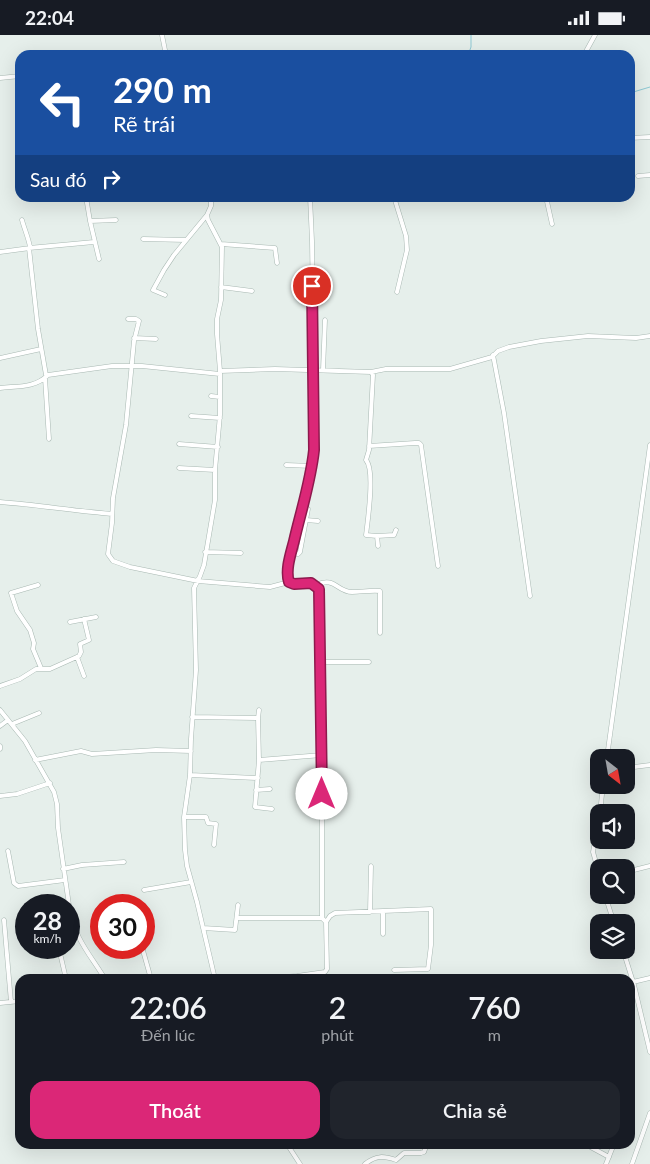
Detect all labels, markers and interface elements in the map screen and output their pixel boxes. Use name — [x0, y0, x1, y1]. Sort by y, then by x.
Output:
text: 22:04 — [25, 6, 74, 29]
text: 290 m — [113, 68, 212, 110]
icon: left — [30, 70, 95, 135]
text: Rẽ trái — [113, 110, 175, 137]
icon: right — [97, 165, 125, 193]
text: Sau đó — [30, 168, 87, 191]
pin — [291, 265, 333, 307]
icon: arrive — [298, 272, 326, 300]
north arrow — [590, 749, 635, 794]
map controls — [590, 749, 635, 959]
position arrow — [295, 767, 347, 819]
button: sound — [590, 804, 635, 849]
button: search — [590, 859, 635, 904]
speed limit sign: 30 — [90, 894, 155, 959]
text: 28 — [33, 905, 62, 935]
button: layers — [590, 914, 635, 959]
text: km/h — [33, 931, 62, 946]
text: 22:06 — [130, 989, 207, 1025]
text: 2 — [329, 989, 346, 1025]
text: 760 — [468, 989, 521, 1025]
text: Đến lúc — [141, 1025, 195, 1044]
text: phút — [321, 1025, 354, 1044]
text: m — [488, 1025, 501, 1044]
button: Thoát — [30, 1081, 320, 1139]
button: Chia sẻ — [330, 1081, 620, 1139]

